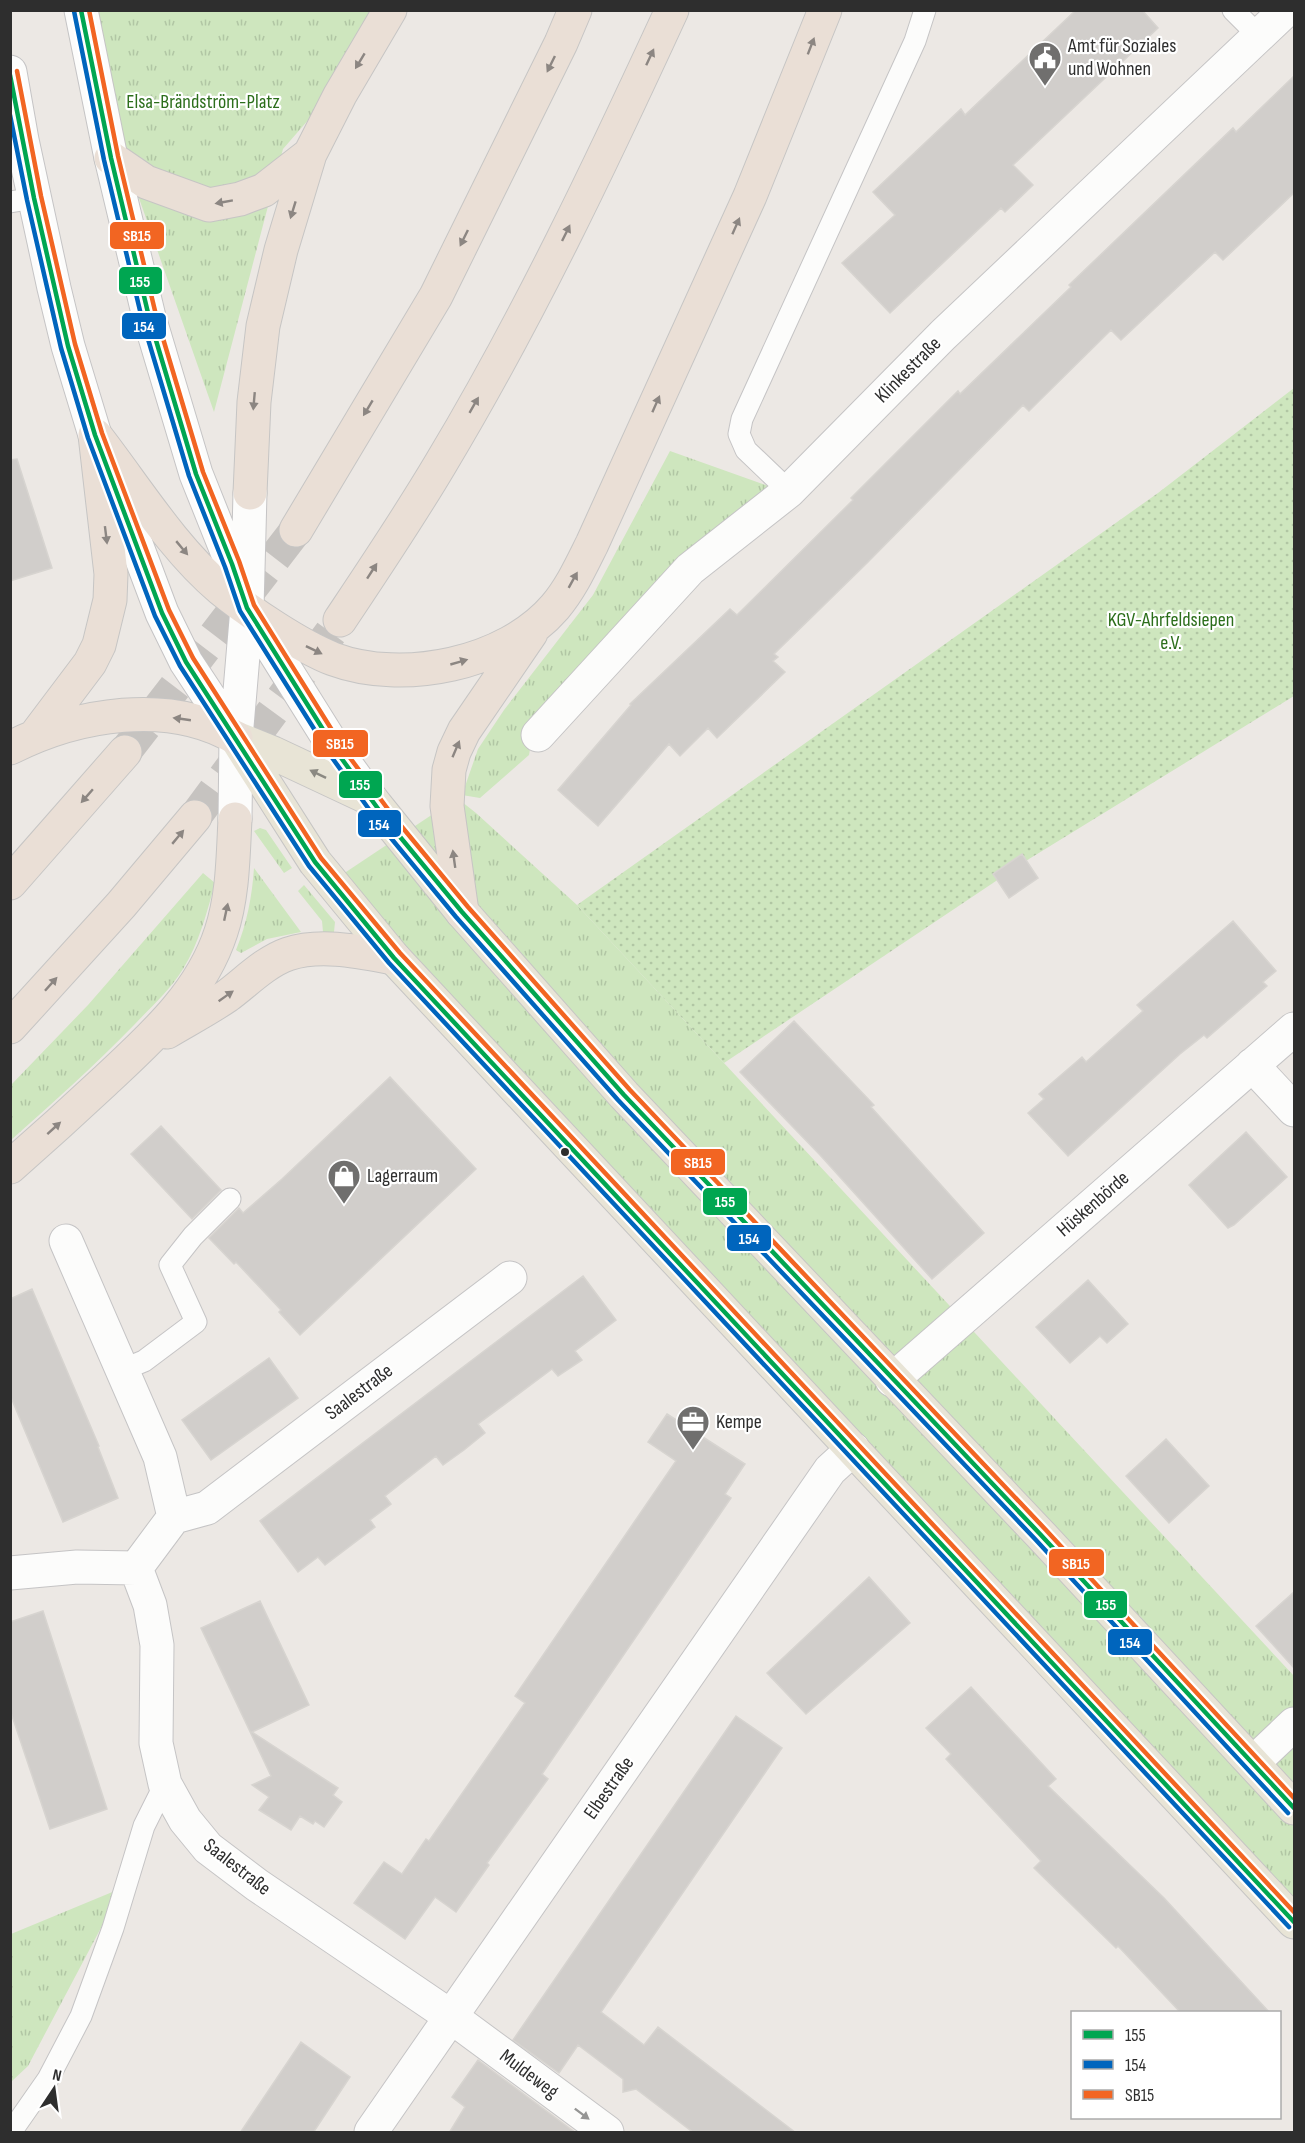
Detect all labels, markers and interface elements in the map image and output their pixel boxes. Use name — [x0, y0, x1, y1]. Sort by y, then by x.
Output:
place label: Amt für Soziales und Wohnen — [1067, 34, 1177, 81]
one-way arrow — [807, 37, 816, 55]
public building icon: Amt für Soziales und Wohnen — [1027, 40, 1063, 87]
one-way arrow — [646, 49, 655, 66]
one-way arrow — [355, 53, 365, 70]
one-way arrow — [546, 55, 555, 72]
park label: Elsa-Brändström-Platz — [126, 90, 280, 114]
one-way arrow — [214, 198, 233, 207]
one-way arrow — [288, 201, 297, 219]
one-way arrow — [732, 217, 742, 235]
line badge: SB15 — [109, 221, 165, 250]
one-way arrow — [560, 224, 570, 242]
text: SB15 — [123, 227, 151, 246]
one-way arrow — [459, 230, 469, 247]
line badge: 155 — [118, 266, 163, 295]
text: 155 — [130, 273, 150, 292]
line badge: 154 — [121, 312, 167, 340]
text: 154 — [134, 318, 155, 337]
street label: Klinkestraße — [870, 332, 946, 408]
one-way arrow — [249, 391, 259, 410]
one-way arrow — [651, 395, 660, 412]
one-way arrow — [469, 396, 479, 413]
one-way arrow — [363, 400, 374, 416]
one-way arrow — [102, 525, 111, 544]
one-way arrow — [175, 540, 188, 556]
one-way arrow — [367, 563, 378, 580]
one-way arrow — [568, 571, 578, 588]
park label: KGV-Ahrfeldsiepen e.V. — [1108, 608, 1234, 655]
one-way arrow — [305, 644, 323, 654]
one-way arrow — [450, 657, 468, 666]
one-way arrow — [172, 714, 191, 723]
line badge: SB15 — [312, 729, 369, 758]
text: SB15 — [326, 735, 354, 754]
one-way arrow — [451, 739, 461, 757]
one-way arrow — [309, 770, 326, 779]
line badge: 155 — [338, 770, 383, 799]
text: 155 — [350, 776, 370, 795]
one-way arrow — [80, 788, 94, 803]
line badge: 154 — [357, 809, 402, 838]
text: 154 — [369, 816, 390, 835]
one-way arrow — [172, 829, 185, 845]
one-way arrow — [450, 849, 459, 868]
one-way arrow — [221, 903, 231, 921]
one-way arrow — [44, 976, 57, 992]
one-way arrow — [217, 990, 233, 1002]
one-way arrow — [46, 1122, 61, 1135]
unlabelled marker — [559, 1146, 571, 1158]
line badge: SB15 — [670, 1148, 726, 1176]
text: SB15 — [684, 1154, 712, 1173]
shop icon: Lagerraum — [326, 1158, 362, 1205]
place label: Lagerraum — [367, 1164, 438, 1188]
street label: Hüskenbörde — [1052, 1166, 1134, 1242]
line badge: 155 — [702, 1187, 748, 1216]
text: 155 — [715, 1193, 735, 1212]
line badge: 154 — [726, 1224, 772, 1252]
text: 154 — [739, 1230, 760, 1249]
street label: Saalestraße — [320, 1359, 398, 1425]
office icon: Kempe — [675, 1404, 711, 1451]
place label: Kempe — [716, 1410, 762, 1434]
line badge: SB15 — [1048, 1548, 1105, 1577]
text: SB15 — [1062, 1555, 1090, 1574]
line badge: 155 — [1083, 1590, 1128, 1619]
text: 155 — [1096, 1596, 1116, 1615]
line badge: 154 — [1107, 1628, 1153, 1656]
text: 154 — [1120, 1634, 1141, 1653]
street label: Elbestraße — [579, 1752, 639, 1824]
street label: Saalestraße — [199, 1833, 275, 1901]
legend — [1071, 2011, 1281, 2119]
text: 155 — [1125, 2025, 1146, 2046]
street label: Muldeweg — [495, 2044, 563, 2104]
text: 154 — [1125, 2055, 1147, 2076]
north arrow — [24, 2059, 84, 2119]
text: N — [51, 2066, 63, 2086]
text: SB15 — [1125, 2085, 1154, 2106]
one-way arrow — [573, 2108, 589, 2120]

